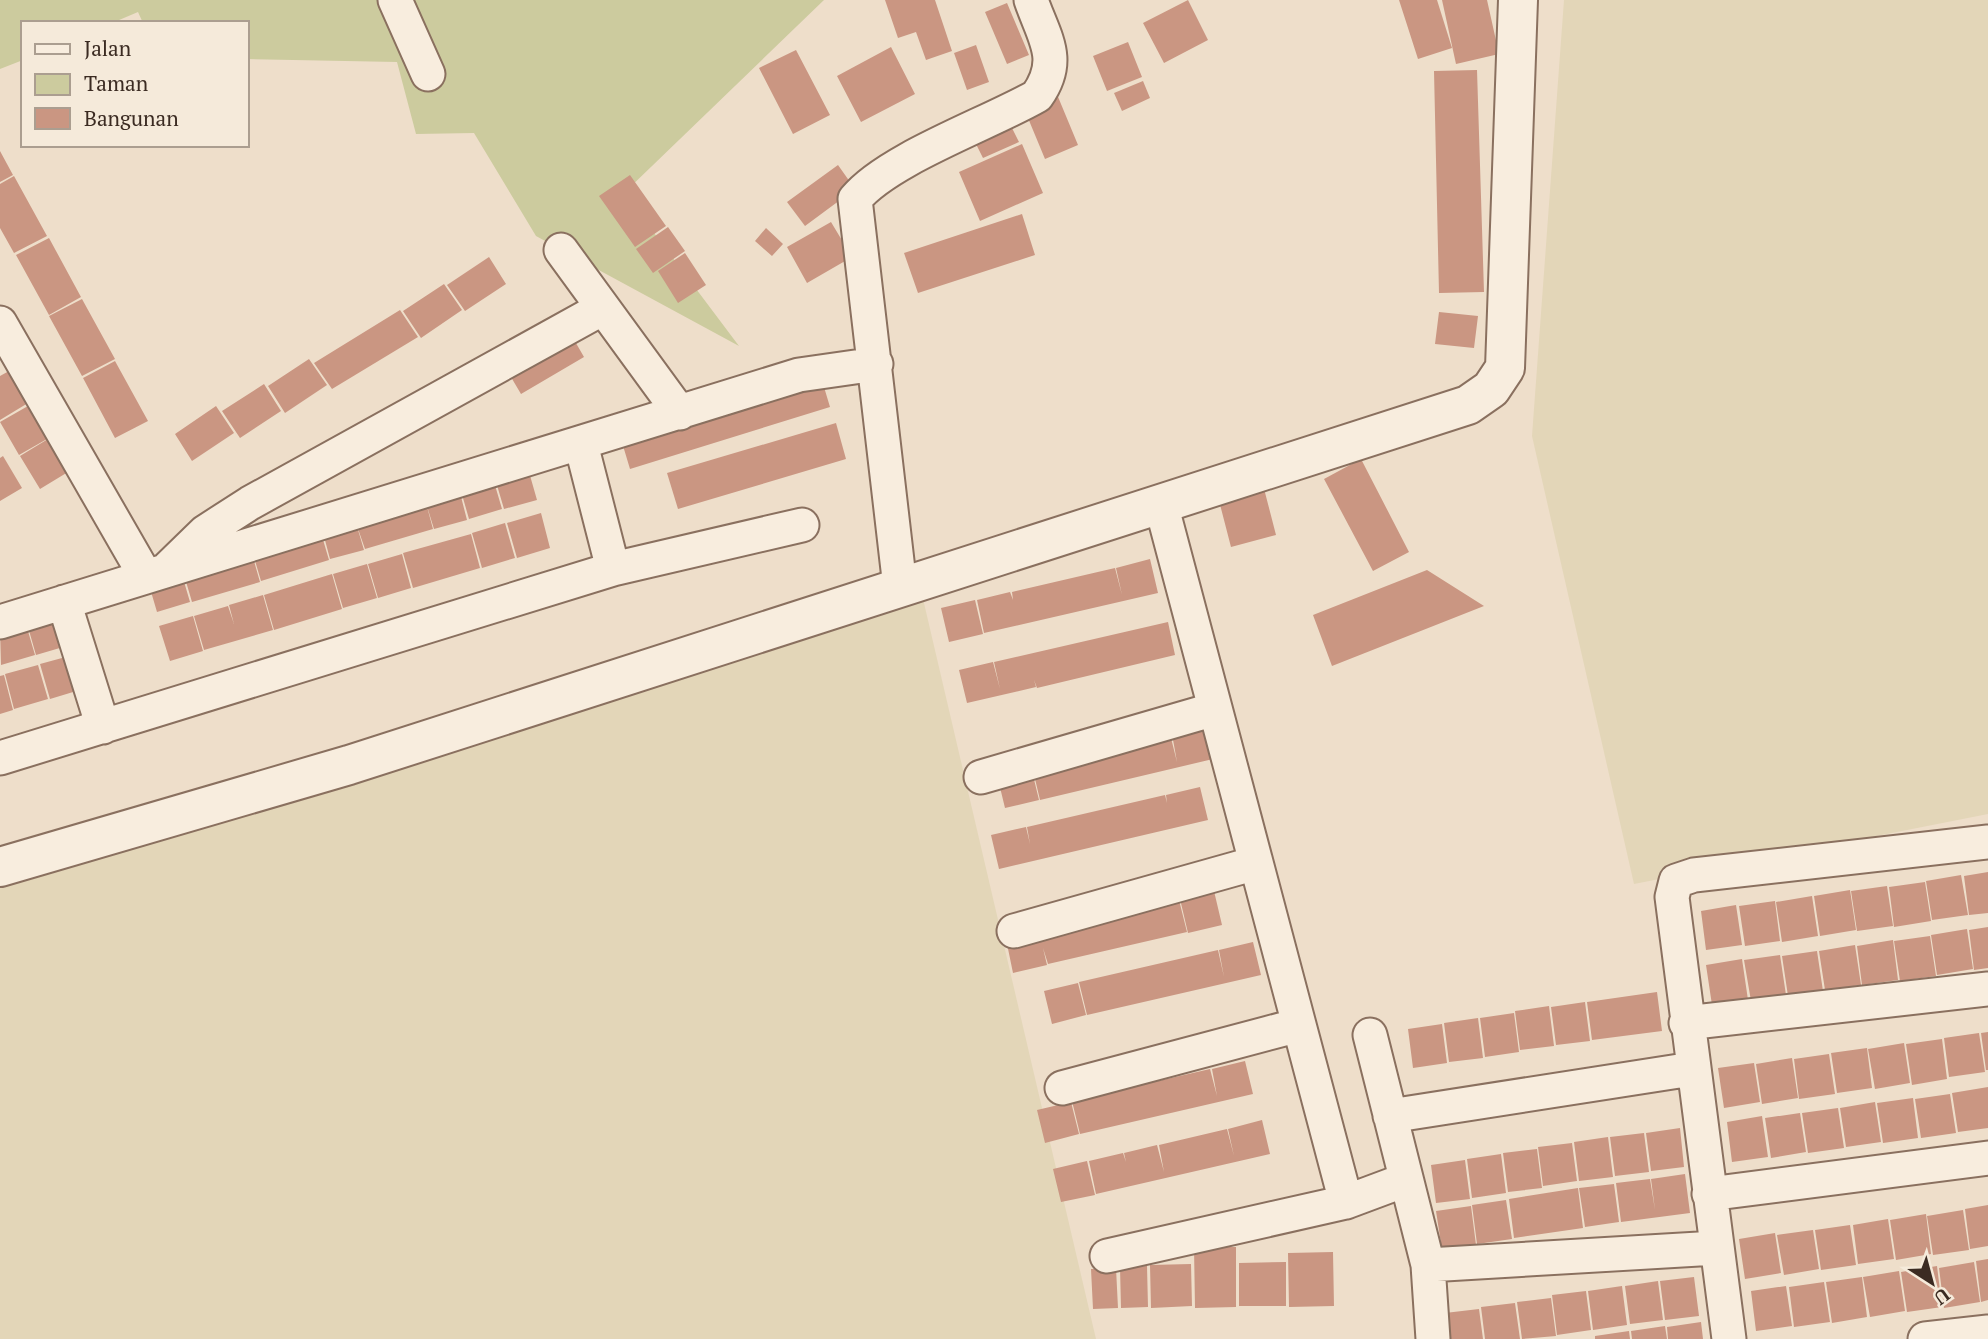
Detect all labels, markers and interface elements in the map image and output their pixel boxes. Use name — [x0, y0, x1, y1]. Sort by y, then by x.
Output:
legend — [21, 21, 248, 147]
text: Jalan — [84, 34, 132, 62]
text: Taman — [84, 69, 149, 97]
text: Bangunan — [84, 104, 179, 132]
north arrow — [1897, 1248, 1967, 1318]
text: U — [1929, 1283, 1955, 1312]

